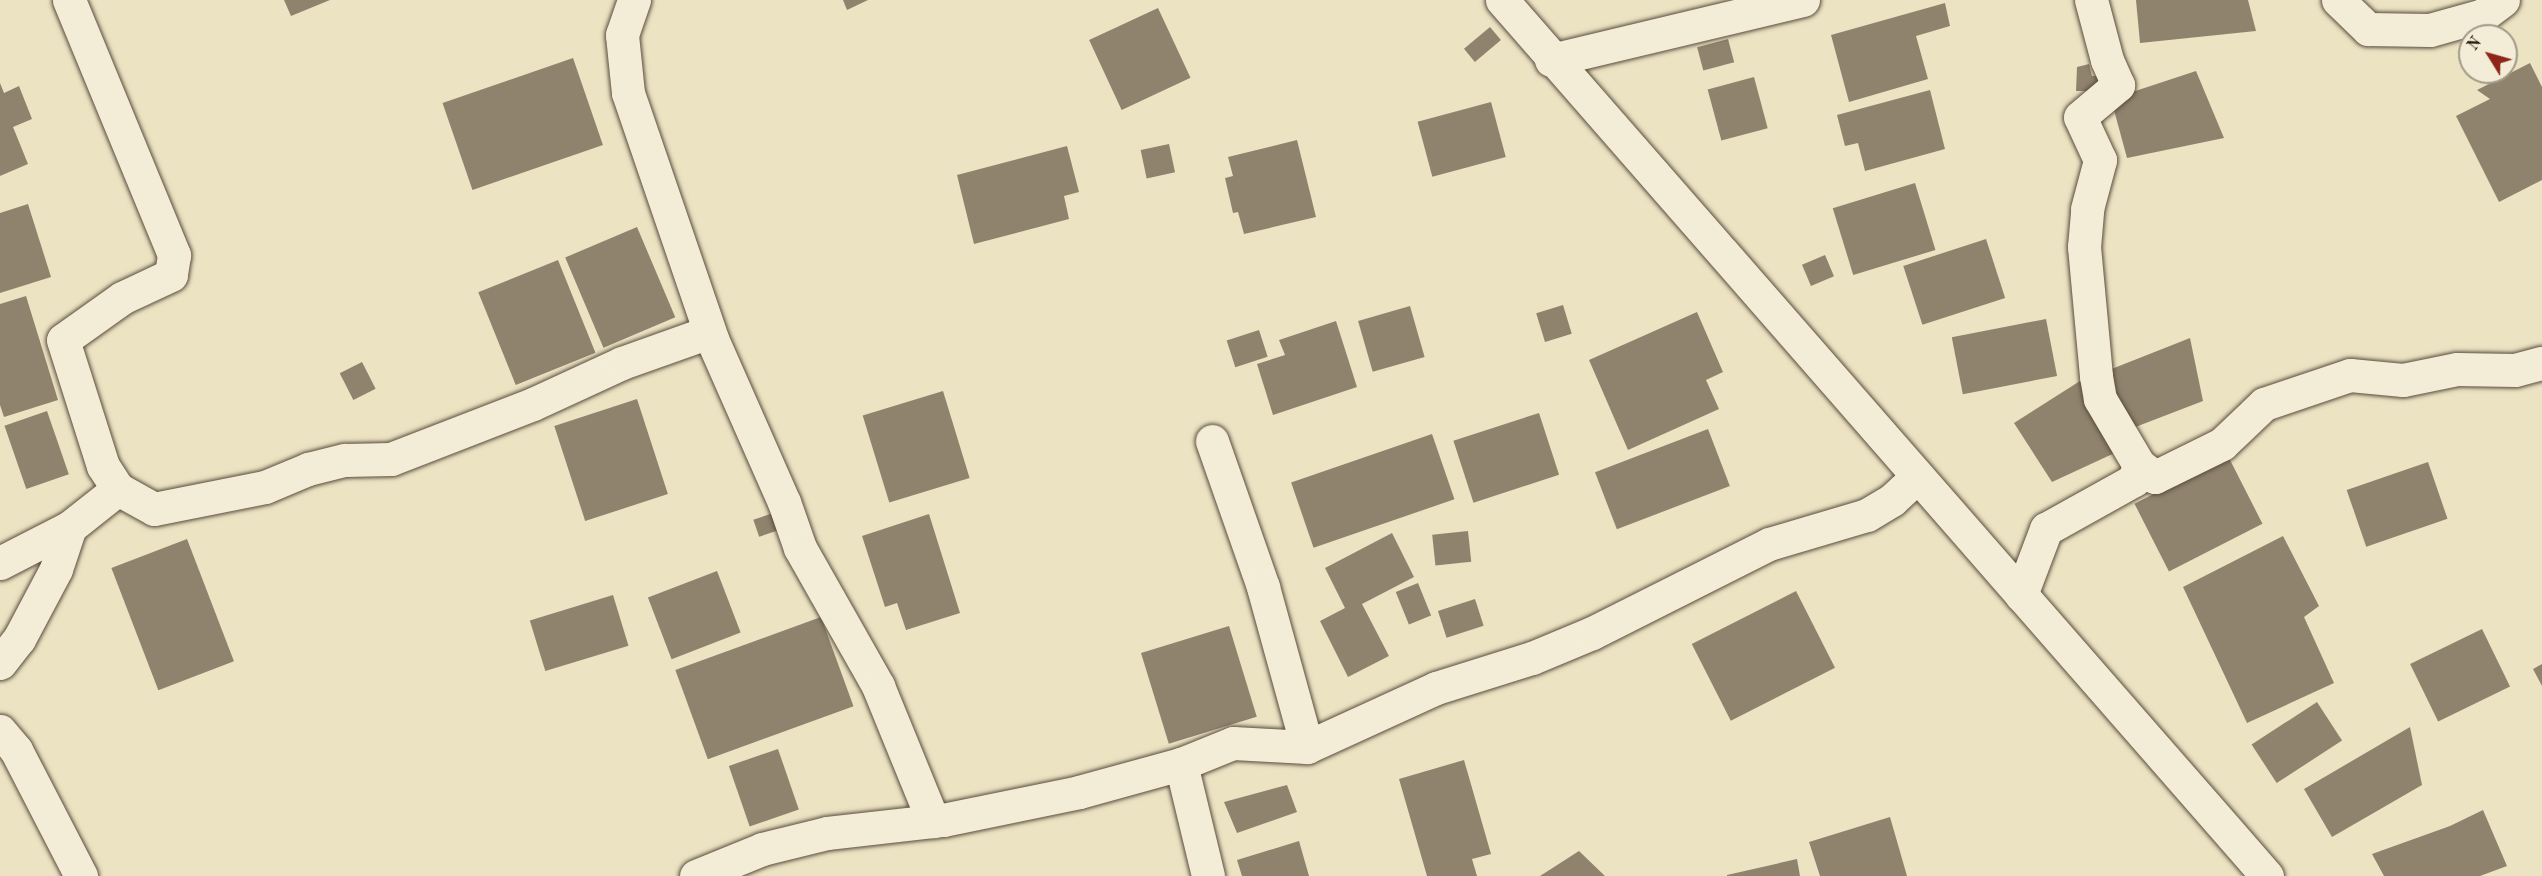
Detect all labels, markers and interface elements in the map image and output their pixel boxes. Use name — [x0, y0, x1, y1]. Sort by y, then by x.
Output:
north arrow — [2458, 24, 2518, 84]
text: N — [2465, 35, 2485, 54]

